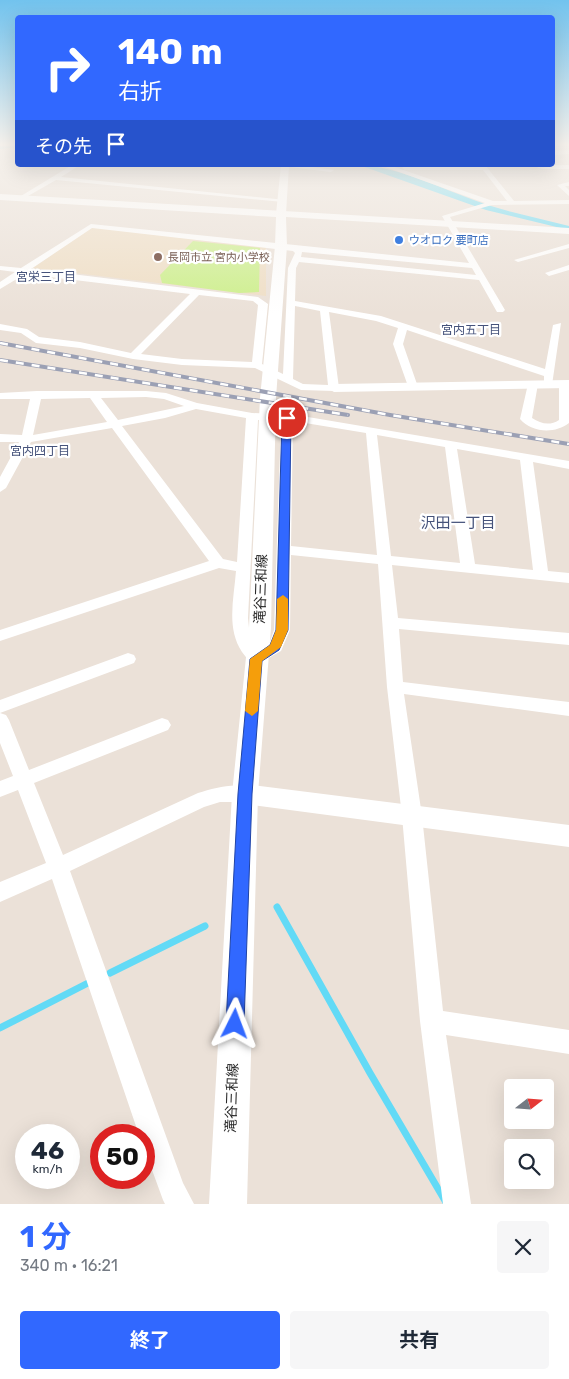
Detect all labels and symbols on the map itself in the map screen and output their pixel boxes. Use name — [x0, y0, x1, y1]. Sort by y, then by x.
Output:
marker: ウオロク 要町店 — [393, 234, 405, 246]
place label: ウオロク 要町店 — [409, 234, 489, 247]
marker: 長岡市立 宮内小学校 — [152, 251, 164, 263]
place label: 長岡市立 宮内小学校 — [168, 251, 270, 264]
district label: 宮栄三丁目 — [16, 270, 76, 284]
district label: 宮内五丁目 — [441, 323, 501, 337]
pin — [266, 397, 308, 439]
district label: 宮内四丁目 — [10, 444, 70, 458]
district label: 沢田一丁目 — [420, 514, 496, 532]
street label: 滝谷三和線 — [251, 554, 271, 624]
position arrow — [208, 997, 260, 1049]
street label: 滝谷三和線 — [222, 1063, 242, 1133]
north arrow — [504, 1079, 554, 1129]
speed limit sign: 50 — [90, 1124, 155, 1189]

